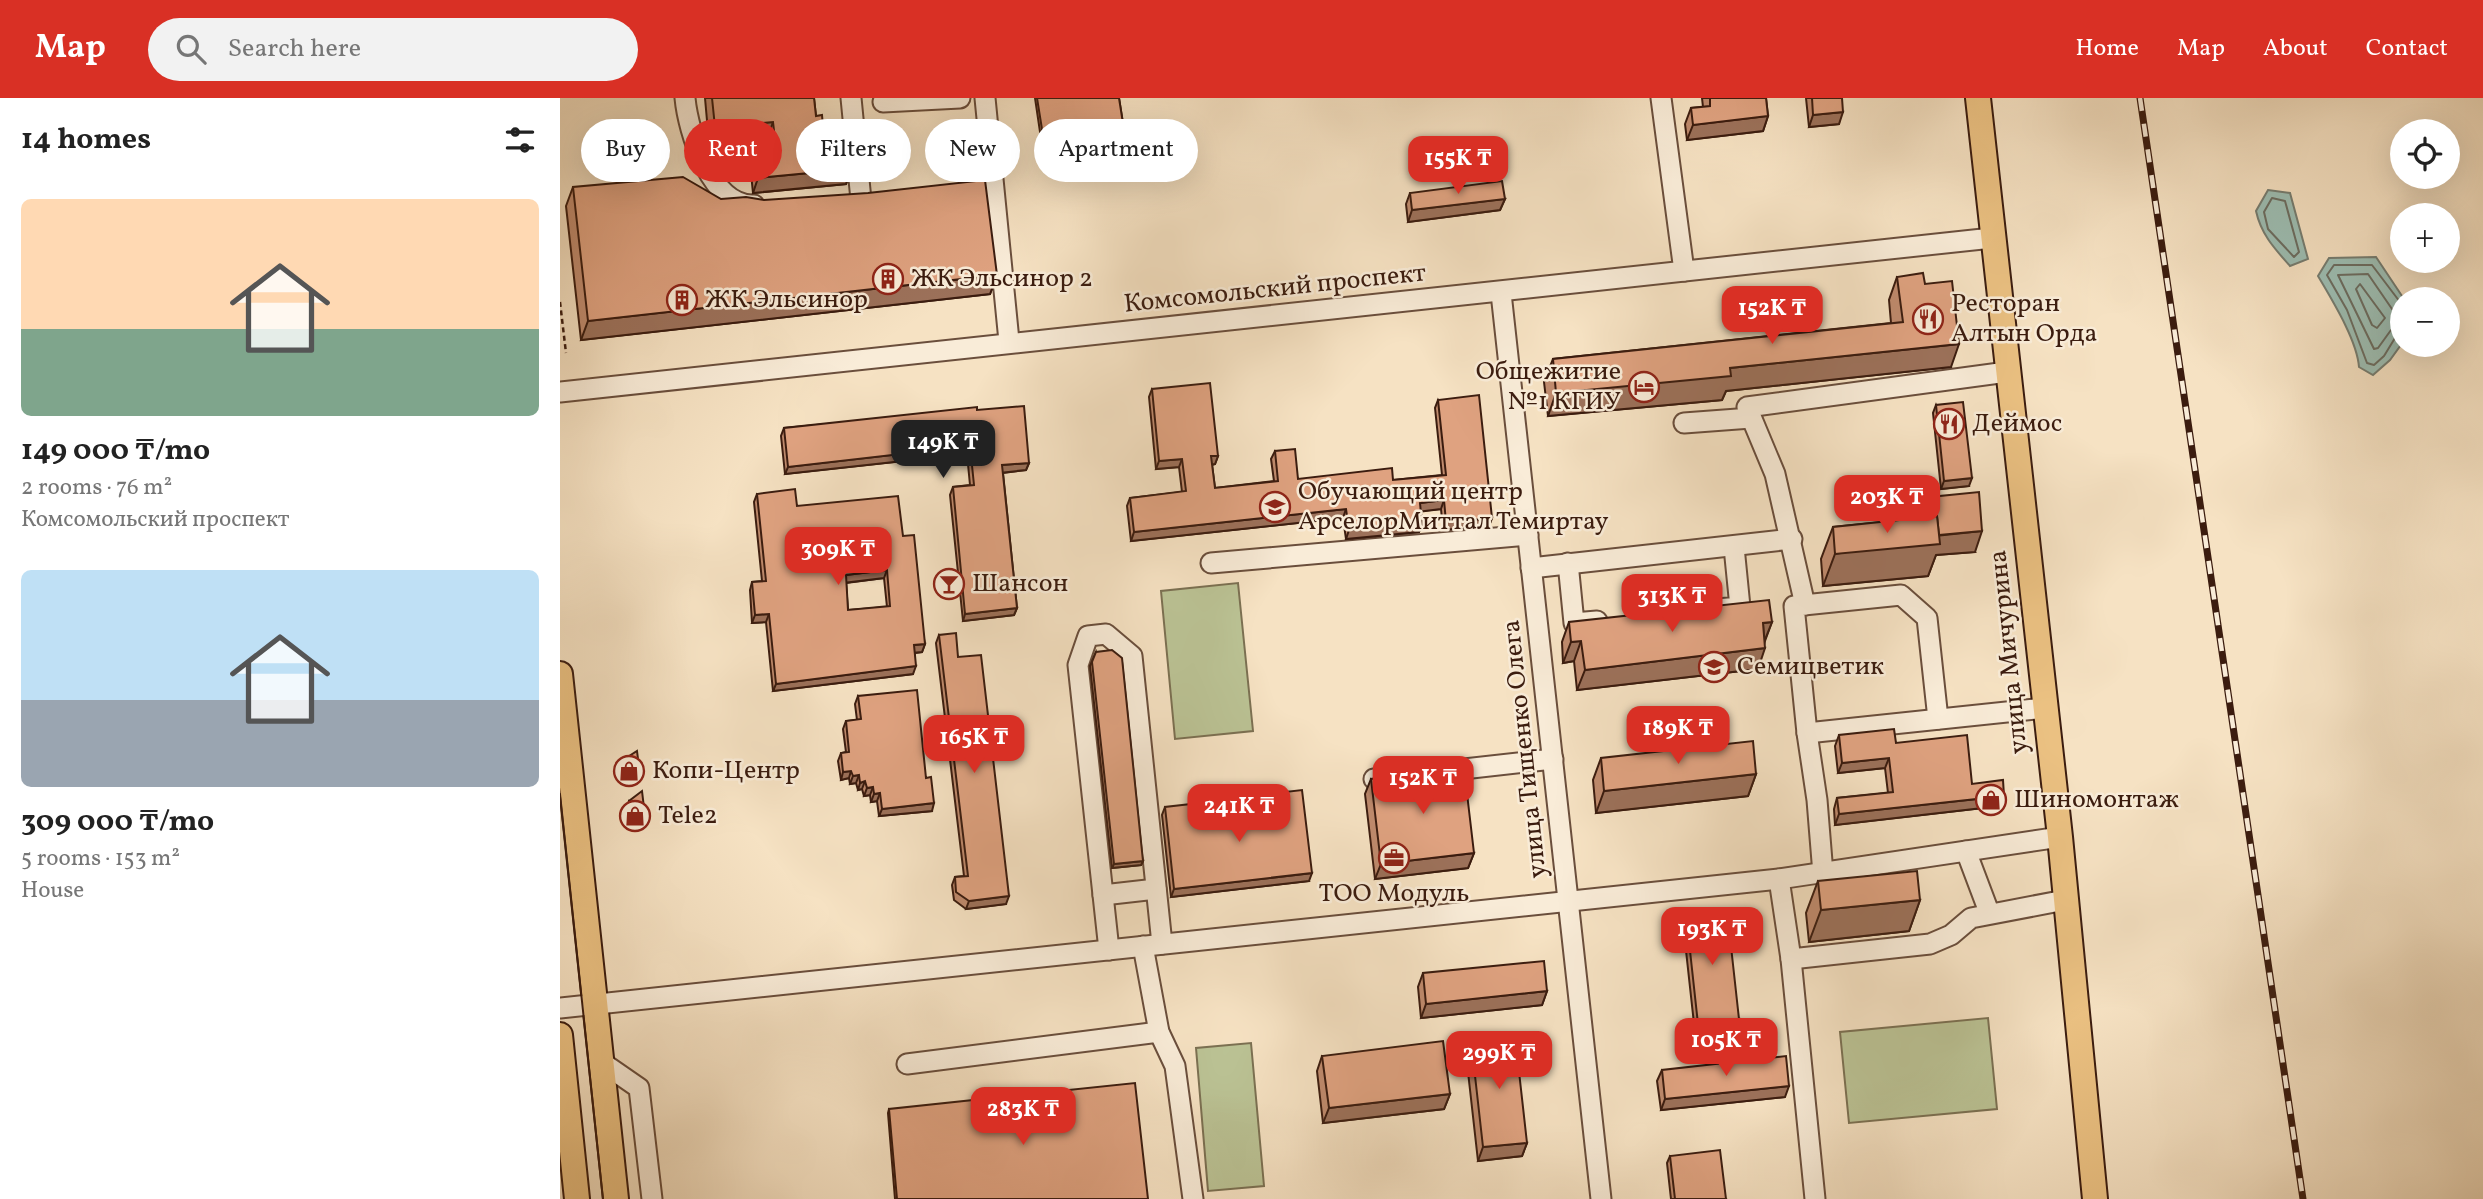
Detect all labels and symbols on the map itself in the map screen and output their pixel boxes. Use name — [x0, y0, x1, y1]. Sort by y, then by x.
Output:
pin: 155K ₸ — [1401, 136, 1515, 196]
street label: Комсомольский проспект — [1122, 255, 1428, 323]
place label: ЖК Эльсинор 2 — [911, 261, 1093, 297]
building icon: ЖК Эльсинор 2 — [871, 262, 905, 296]
place label: ЖК Эльсинор — [705, 282, 868, 318]
building icon: ЖК Эльсинор — [665, 283, 699, 317]
pin: 152K ₸ — [1715, 286, 1829, 346]
place label: Ресторан Алтын Орда — [1951, 286, 2097, 352]
restaurant icon: Ресторан Алтын Орда — [1911, 302, 1945, 336]
place label: Общежитие №1 КГИУ — [1476, 354, 1621, 420]
hotel icon: Общежитие №1 КГИУ — [1627, 370, 1661, 404]
place label: Деймос — [1972, 406, 2062, 442]
restaurant icon: Деймос — [1932, 407, 1966, 441]
pin: 149K ₸ — [886, 420, 1000, 480]
place label: Обучающий центр АрселорМиттал Темиртау — [1298, 474, 1609, 540]
pin: 203K ₸ — [1830, 476, 1944, 535]
school or university icon: Обучающий центр АрселорМиттал Темиртау — [1258, 490, 1292, 524]
pin: 309K ₸ — [781, 528, 895, 587]
street label: улица Мичурина — [1980, 548, 2038, 756]
place label: Шансон — [972, 566, 1068, 602]
bar icon: Шансон — [932, 567, 966, 601]
pin: 313K ₸ — [1615, 574, 1729, 634]
street label: улица Тищенко Олега — [1494, 618, 1556, 880]
place label: Семицветик — [1737, 649, 1884, 685]
school or university icon: Семицветик — [1697, 650, 1731, 684]
pin: 189K ₸ — [1621, 706, 1735, 766]
pin: 165K ₸ — [917, 716, 1031, 775]
place label: Копи-Центр — [652, 753, 800, 789]
shop icon: Копи-Центр — [612, 754, 646, 788]
pin: 152K ₸ — [1366, 756, 1480, 816]
place label: Шиномонтаж — [2014, 782, 2179, 818]
shop icon: Шиномонтаж — [1974, 783, 2008, 817]
pin: 241K ₸ — [1182, 784, 1296, 844]
place label: Tele2 — [658, 798, 718, 834]
shop icon: Tele2 — [618, 799, 652, 833]
office icon: ТОО Модуль — [1377, 841, 1411, 875]
place label: ТОО Модуль — [1319, 876, 1469, 912]
pin: 193K ₸ — [1655, 908, 1769, 967]
pin: 105K ₸ — [1669, 1018, 1783, 1078]
pin: 299K ₸ — [1442, 1032, 1556, 1091]
pin: 283K ₸ — [966, 1088, 1080, 1147]

